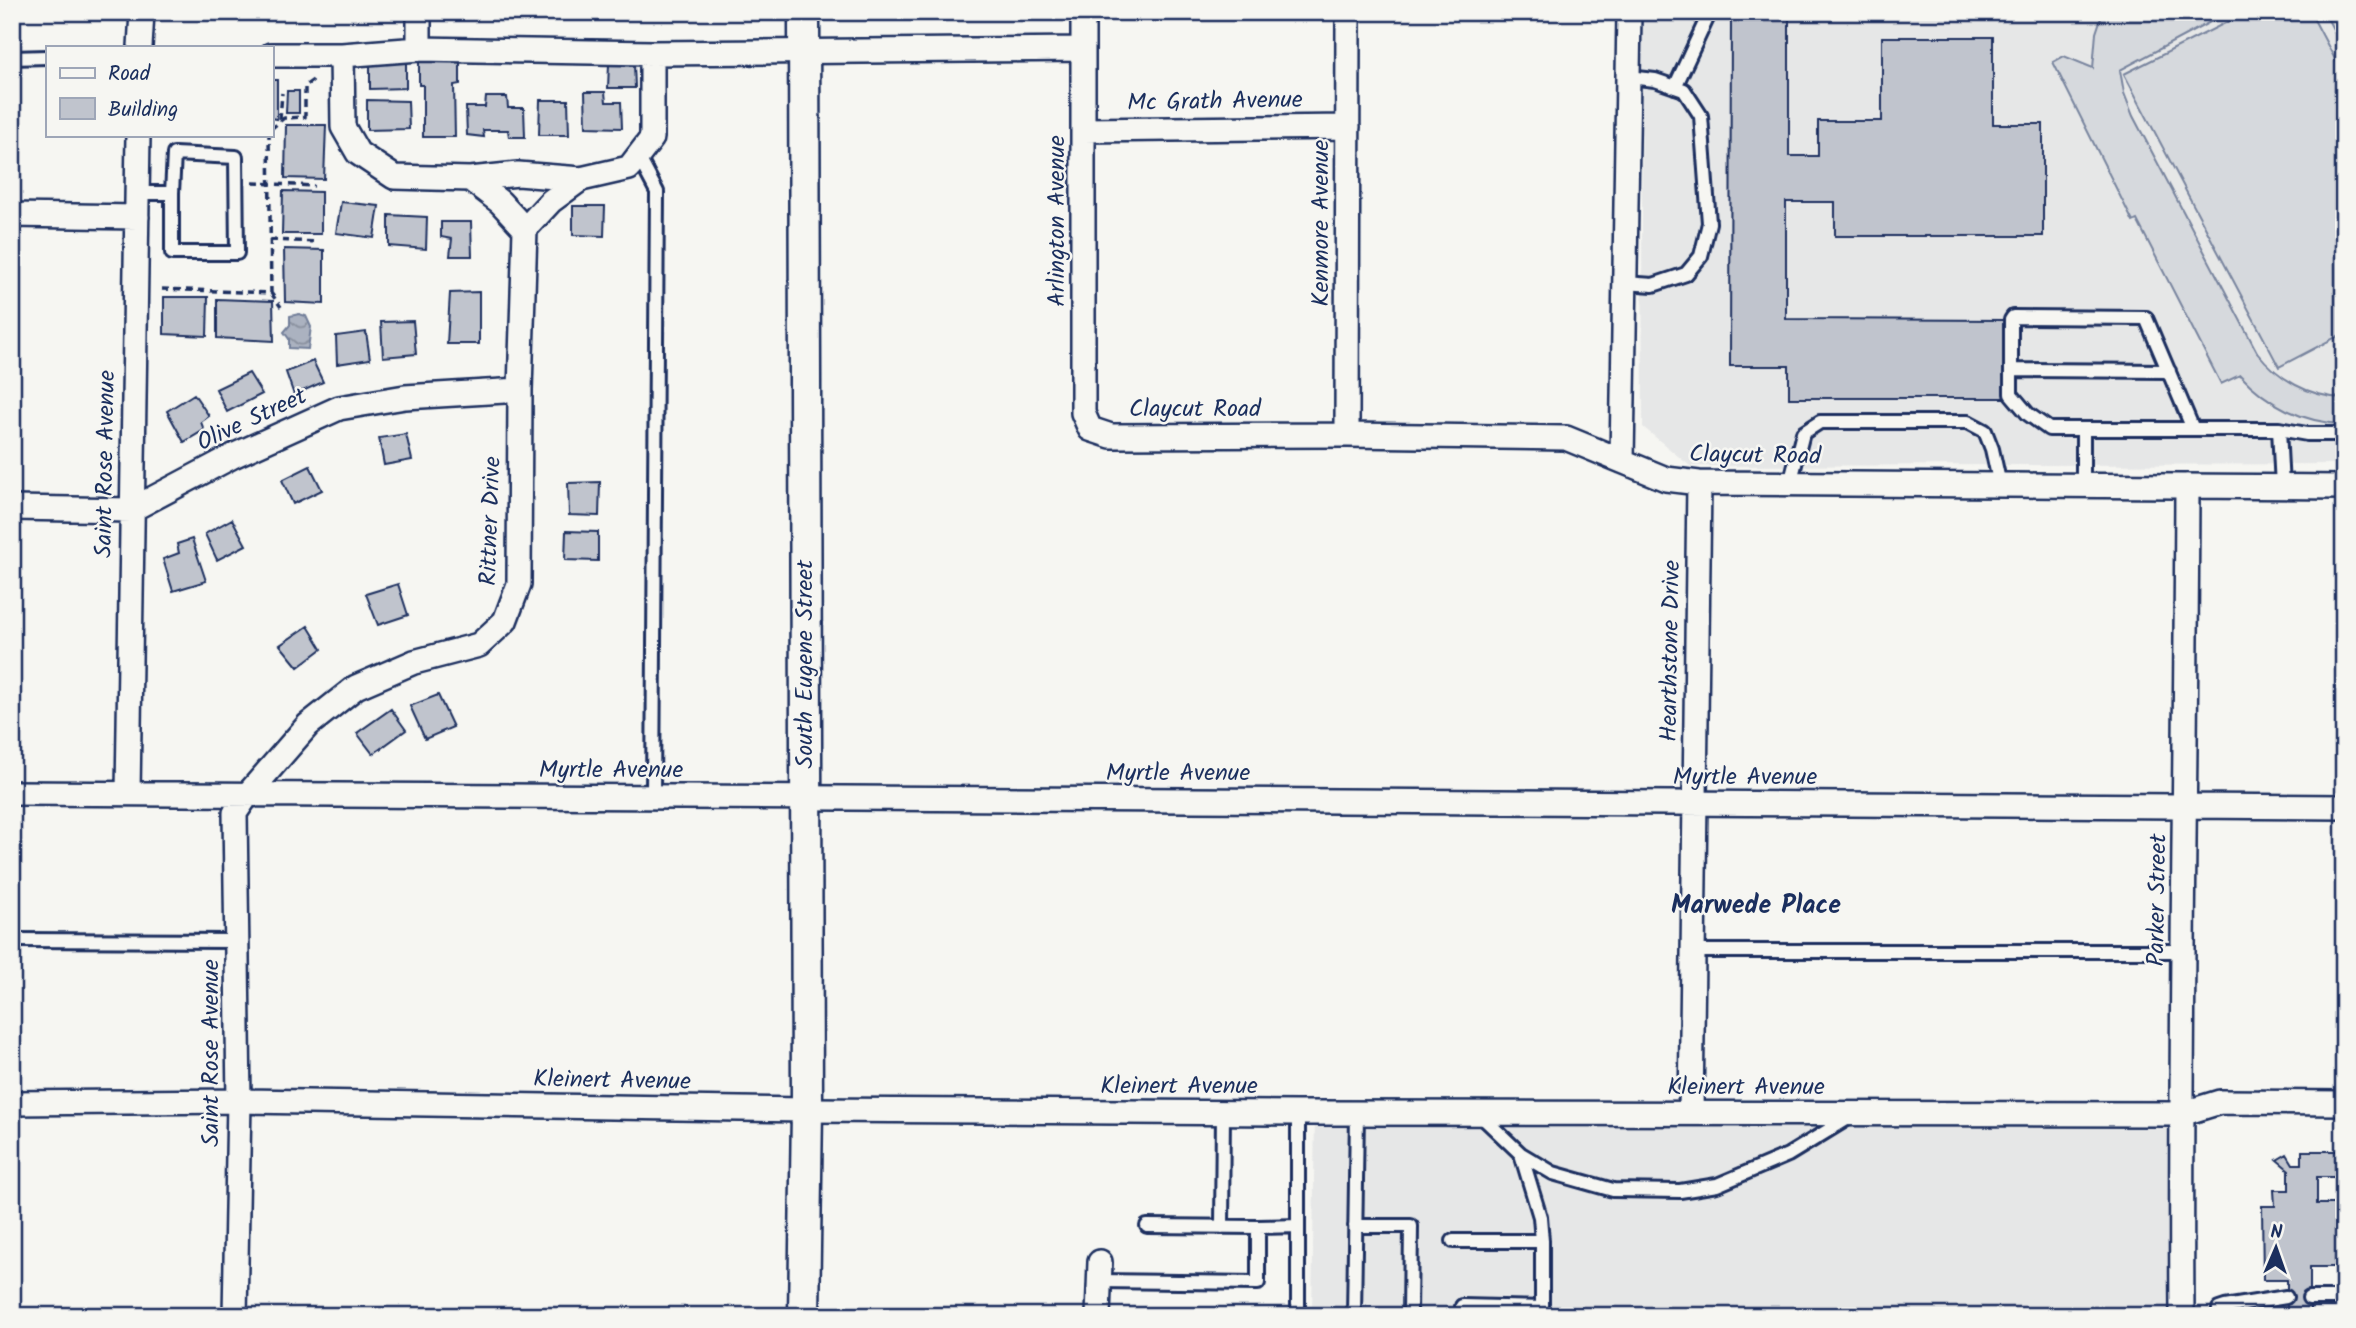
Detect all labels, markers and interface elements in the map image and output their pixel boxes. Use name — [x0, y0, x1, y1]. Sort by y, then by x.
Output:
legend — [46, 46, 273, 136]
text: Road — [108, 58, 151, 91]
street label: Mc Grath Avenue — [1127, 81, 1303, 123]
text: Building — [108, 94, 178, 127]
street label: Arlington Avenue — [1038, 135, 1077, 307]
street label: Kenmore Avenue — [1302, 139, 1341, 306]
street label: Saint Rose Avenue — [85, 370, 127, 558]
street label: Olive Street — [190, 377, 314, 463]
street label: Claycut Road — [1129, 390, 1262, 429]
street label: Claycut Road — [1689, 435, 1822, 477]
street label: Rittner Drive — [469, 455, 513, 586]
street label: South Eugene Street — [786, 559, 825, 768]
street label: Hearthstone Drive — [1650, 560, 1692, 742]
street label: Myrtle Avenue — [539, 751, 683, 790]
street label: Myrtle Avenue — [1106, 754, 1250, 793]
street label: Myrtle Avenue — [1673, 758, 1817, 797]
street label: Parker Street — [2137, 833, 2179, 967]
district label: Marwede Place — [1671, 885, 1841, 927]
street label: Saint Rose Avenue — [192, 959, 231, 1147]
street label: Kleinert Avenue — [533, 1060, 691, 1102]
street label: Kleinert Avenue — [1100, 1067, 1258, 1106]
street label: Kleinert Avenue — [1667, 1068, 1825, 1107]
north arrow — [2240, 1212, 2310, 1282]
text: N — [2270, 1218, 2283, 1248]

